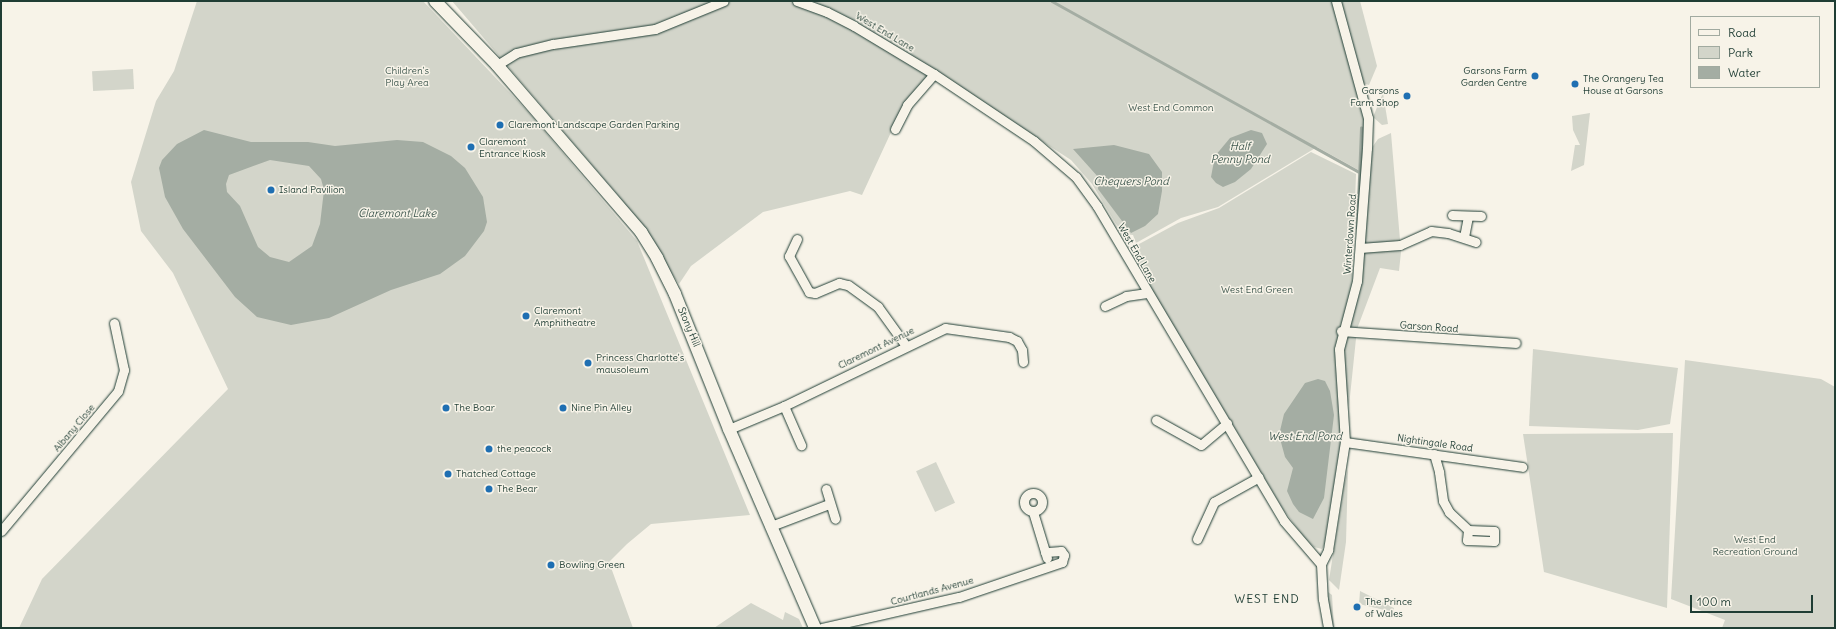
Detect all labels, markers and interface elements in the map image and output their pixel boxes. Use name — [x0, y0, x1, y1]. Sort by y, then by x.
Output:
street label: West End Lane — [853, 10, 917, 54]
legend — [1690, 16, 1820, 88]
text: Road — [1728, 25, 1756, 40]
text: Park — [1728, 45, 1753, 60]
park label: Children's Play Area — [385, 64, 429, 88]
place label: Garsons Farm Garden Centre — [1461, 64, 1527, 88]
text: Water — [1728, 65, 1761, 80]
marker: Garsons Farm Garden Centre — [1530, 71, 1540, 81]
place label: The Orangery Tea House at Garsons — [1583, 72, 1664, 96]
marker: The Orangery Tea House at Garsons — [1570, 79, 1580, 89]
place label: Garsons Farm Shop — [1350, 84, 1399, 108]
marker: Garsons Farm Shop — [1402, 91, 1412, 101]
park label: West End Common — [1128, 102, 1214, 114]
place label: Claremont Landscape Garden Parking — [508, 119, 680, 131]
marker: Claremont Landscape Garden Parking — [495, 120, 505, 130]
place label: Claremont Entrance Kiosk — [479, 135, 546, 158]
water label: Half Penny Pond — [1210, 140, 1270, 166]
marker: Claremont Entrance Kiosk — [466, 142, 476, 152]
water label: Chequers Pond — [1093, 174, 1169, 188]
place label: Island Pavilion — [279, 184, 344, 196]
marker: Island Pavilion — [266, 185, 276, 195]
street label: Winterdown Road — [1341, 193, 1359, 275]
water label: Claremont Lake — [358, 206, 436, 220]
street label: West End Lane — [1115, 221, 1159, 285]
park label: West End Green — [1221, 284, 1293, 296]
place label: Claremont Amphitheatre — [534, 304, 596, 328]
street label: Stony Hill — [675, 305, 703, 349]
marker: Claremont Amphitheatre — [521, 311, 531, 321]
street label: Garson Road — [1399, 319, 1459, 335]
street label: Claremont Avenue — [836, 324, 916, 372]
place label: Princess Charlotte's mausoleum — [596, 351, 684, 374]
marker: Princess Charlotte's mausoleum — [583, 358, 593, 368]
street label: Albany Close — [51, 402, 97, 454]
place label: The Boar — [454, 402, 495, 414]
place label: Nine Pin Alley — [571, 402, 632, 414]
marker: The Boar — [441, 403, 451, 413]
marker: Nine Pin Alley — [558, 403, 568, 413]
water label: West End Pond — [1268, 429, 1342, 443]
street label: Nightingale Road — [1396, 432, 1474, 454]
place label: the peacock — [497, 443, 551, 455]
marker: the peacock — [484, 444, 494, 454]
place label: Thatched Cottage — [456, 468, 536, 480]
marker: Thatched Cottage — [443, 469, 453, 479]
place label: The Bear — [497, 483, 537, 495]
marker: The Bear — [484, 484, 494, 494]
park label: West End Recreation Ground — [1712, 533, 1798, 556]
place label: Bowling Green — [559, 559, 625, 571]
marker: Bowling Green — [546, 560, 556, 570]
street label: Courtlands Avenue — [889, 574, 975, 608]
scale bar — [1692, 587, 1815, 613]
district label: WEST END — [1234, 592, 1300, 606]
text: 100 m — [1697, 594, 1731, 609]
place label: The Prince of Wales — [1365, 595, 1412, 618]
marker: The Prince of Wales — [1352, 602, 1362, 612]

